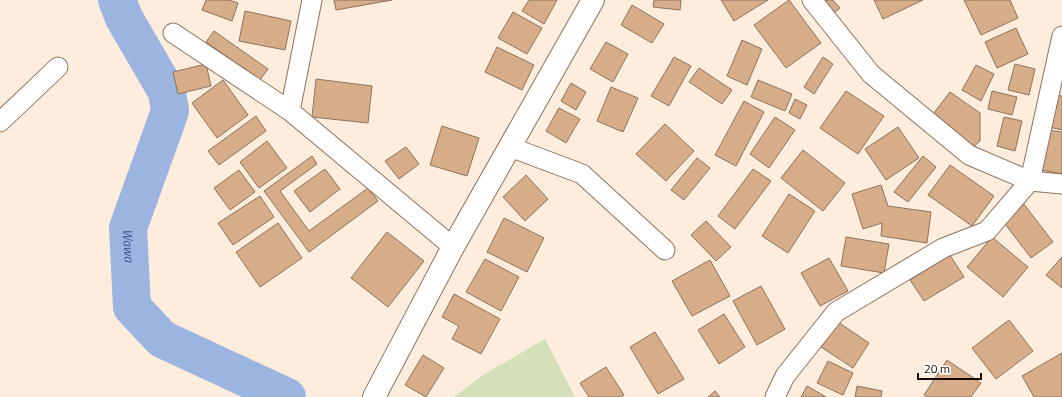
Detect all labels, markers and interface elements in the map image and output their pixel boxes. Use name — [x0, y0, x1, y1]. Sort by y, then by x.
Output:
water label: Wawa — [118, 229, 140, 264]
scale bar — [918, 355, 981, 381]
text: 20 m — [924, 359, 950, 378]

